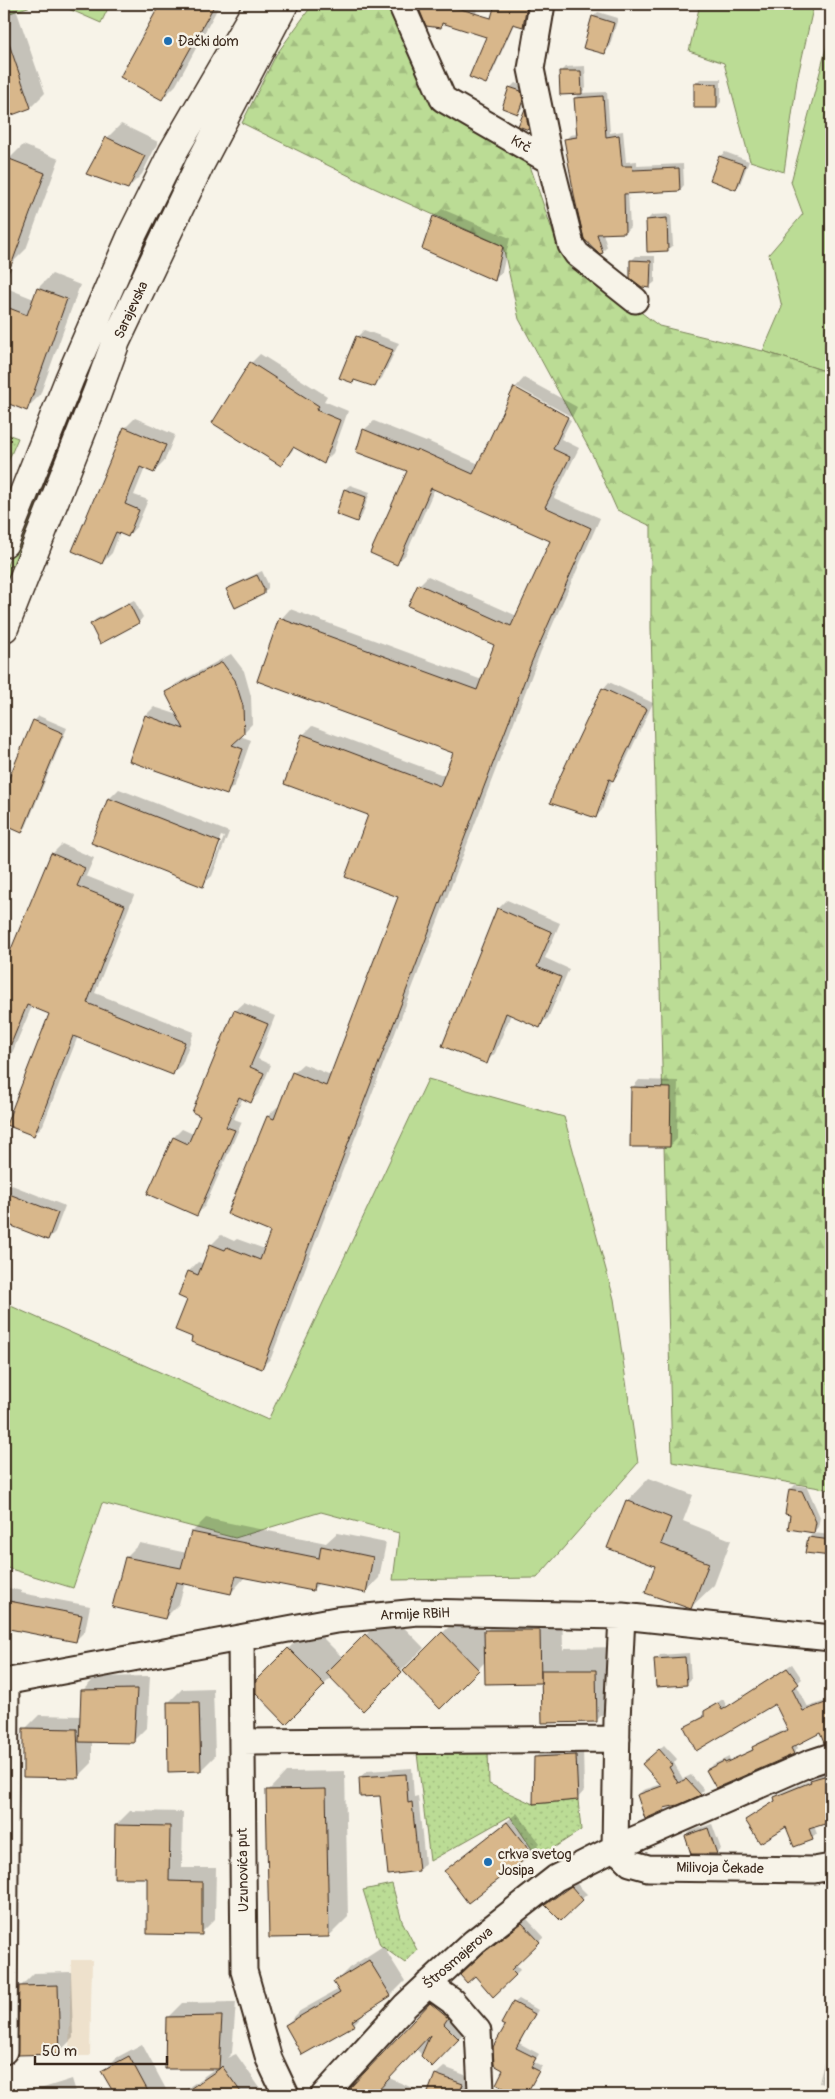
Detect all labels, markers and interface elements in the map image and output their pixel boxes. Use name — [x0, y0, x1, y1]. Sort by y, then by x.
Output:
place label: Đački dom — [178, 33, 239, 50]
marker: Đački dom — [162, 35, 174, 47]
street label: Krč — [508, 131, 534, 157]
street label: Sarajevska — [110, 279, 152, 341]
street label: Armije RBiH — [380, 1604, 450, 1624]
street label: Uzunovića put — [234, 1827, 252, 1912]
place label: crkva svetog Josipa — [498, 1846, 571, 1879]
marker: crkva svetog Josipa — [482, 1856, 494, 1868]
street label: Milivoja Čekade — [676, 1858, 764, 1877]
street label: Štrosmajerova — [419, 1922, 496, 1993]
scale bar — [35, 2034, 168, 2066]
text: 50 m — [42, 2042, 77, 2061]

